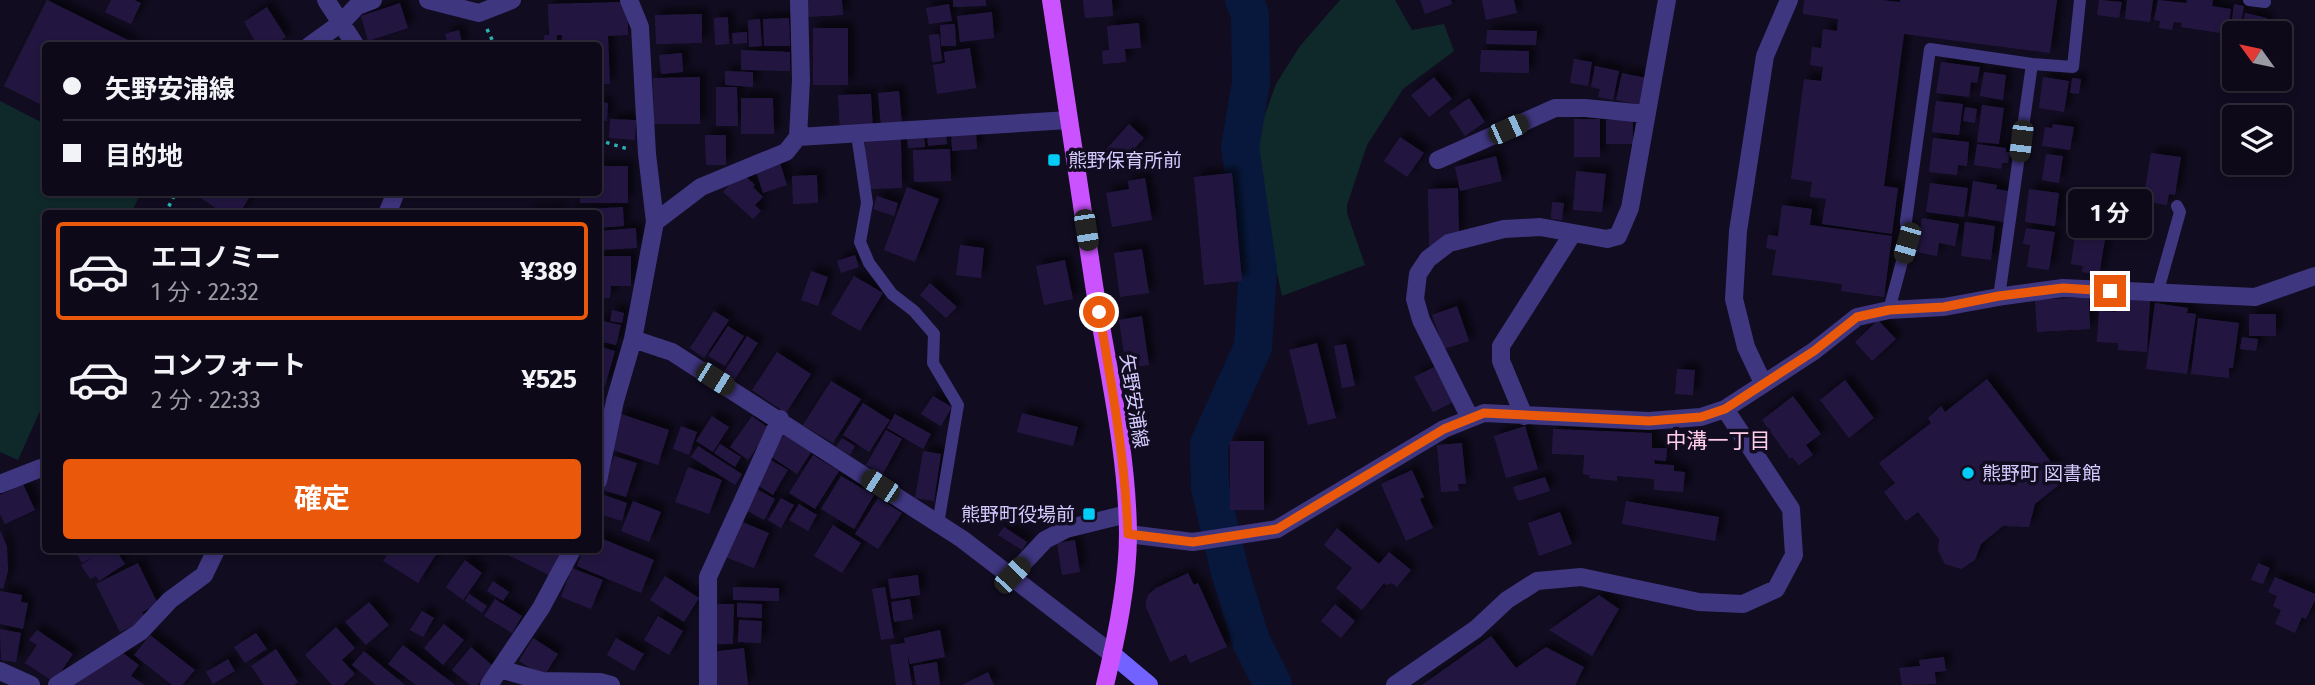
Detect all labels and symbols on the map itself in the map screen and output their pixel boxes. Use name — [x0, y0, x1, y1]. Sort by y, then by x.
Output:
north arrow — [2222, 21, 2292, 91]
car — [1485, 111, 1532, 147]
car — [2009, 119, 2034, 163]
place label: 熊野保育所前 — [1068, 149, 1182, 172]
marker: 熊野保育所前 — [1046, 152, 1062, 168]
callout: 1 分 — [2068, 190, 2152, 238]
car — [1073, 208, 1100, 252]
car — [1892, 220, 1923, 266]
route end — [2094, 275, 2126, 307]
route start — [1083, 296, 1115, 328]
street label: 矢野安浦線 — [1115, 352, 1153, 450]
car — [692, 359, 739, 399]
district label: 中溝一丁目 — [1666, 428, 1771, 454]
place label: 熊野町 図書館 — [1982, 462, 2101, 485]
marker: 熊野町 図書館 — [1960, 465, 1976, 481]
car — [857, 466, 904, 506]
place label: 熊野町役場前 — [961, 503, 1075, 526]
marker: 熊野町役場前 — [1081, 506, 1097, 522]
car — [990, 553, 1035, 597]

